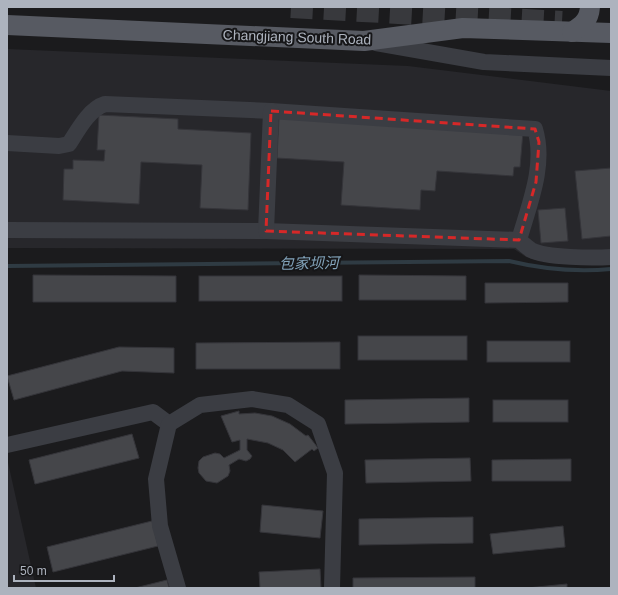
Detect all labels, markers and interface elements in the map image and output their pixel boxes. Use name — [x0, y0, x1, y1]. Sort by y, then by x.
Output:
street label: Changjiang South Road — [222, 26, 372, 48]
water label: 包家坝河 — [279, 254, 342, 272]
scale bar — [14, 557, 114, 583]
text: 50 m — [20, 564, 47, 578]

